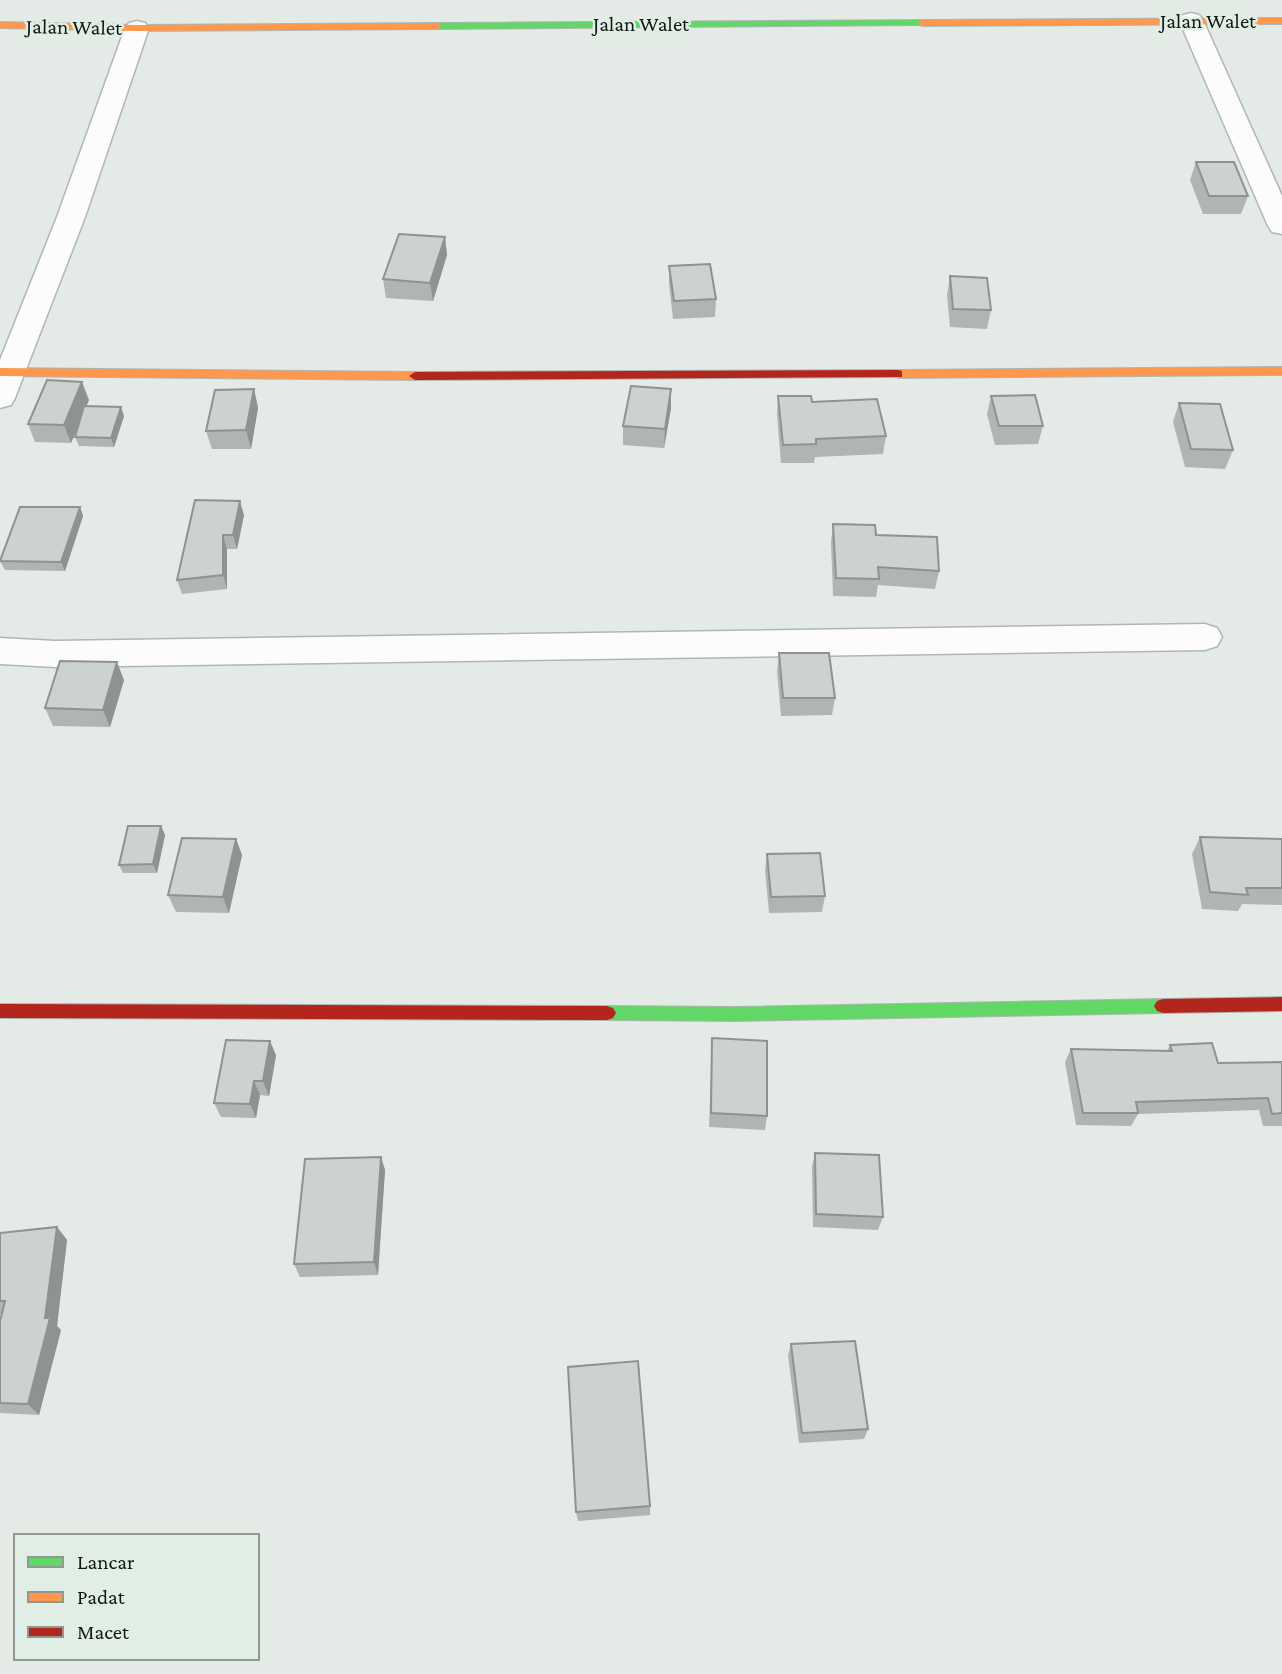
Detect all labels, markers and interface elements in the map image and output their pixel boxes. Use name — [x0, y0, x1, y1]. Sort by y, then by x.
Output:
street label: Jalan Walet — [1158, 9, 1257, 33]
street label: Jalan Walet — [591, 12, 690, 36]
street label: Jalan Walet — [24, 14, 123, 40]
legend — [14, 1534, 259, 1660]
text: Lancar — [77, 1550, 135, 1574]
text: Padat — [77, 1585, 126, 1609]
text: Macet — [77, 1620, 130, 1644]

